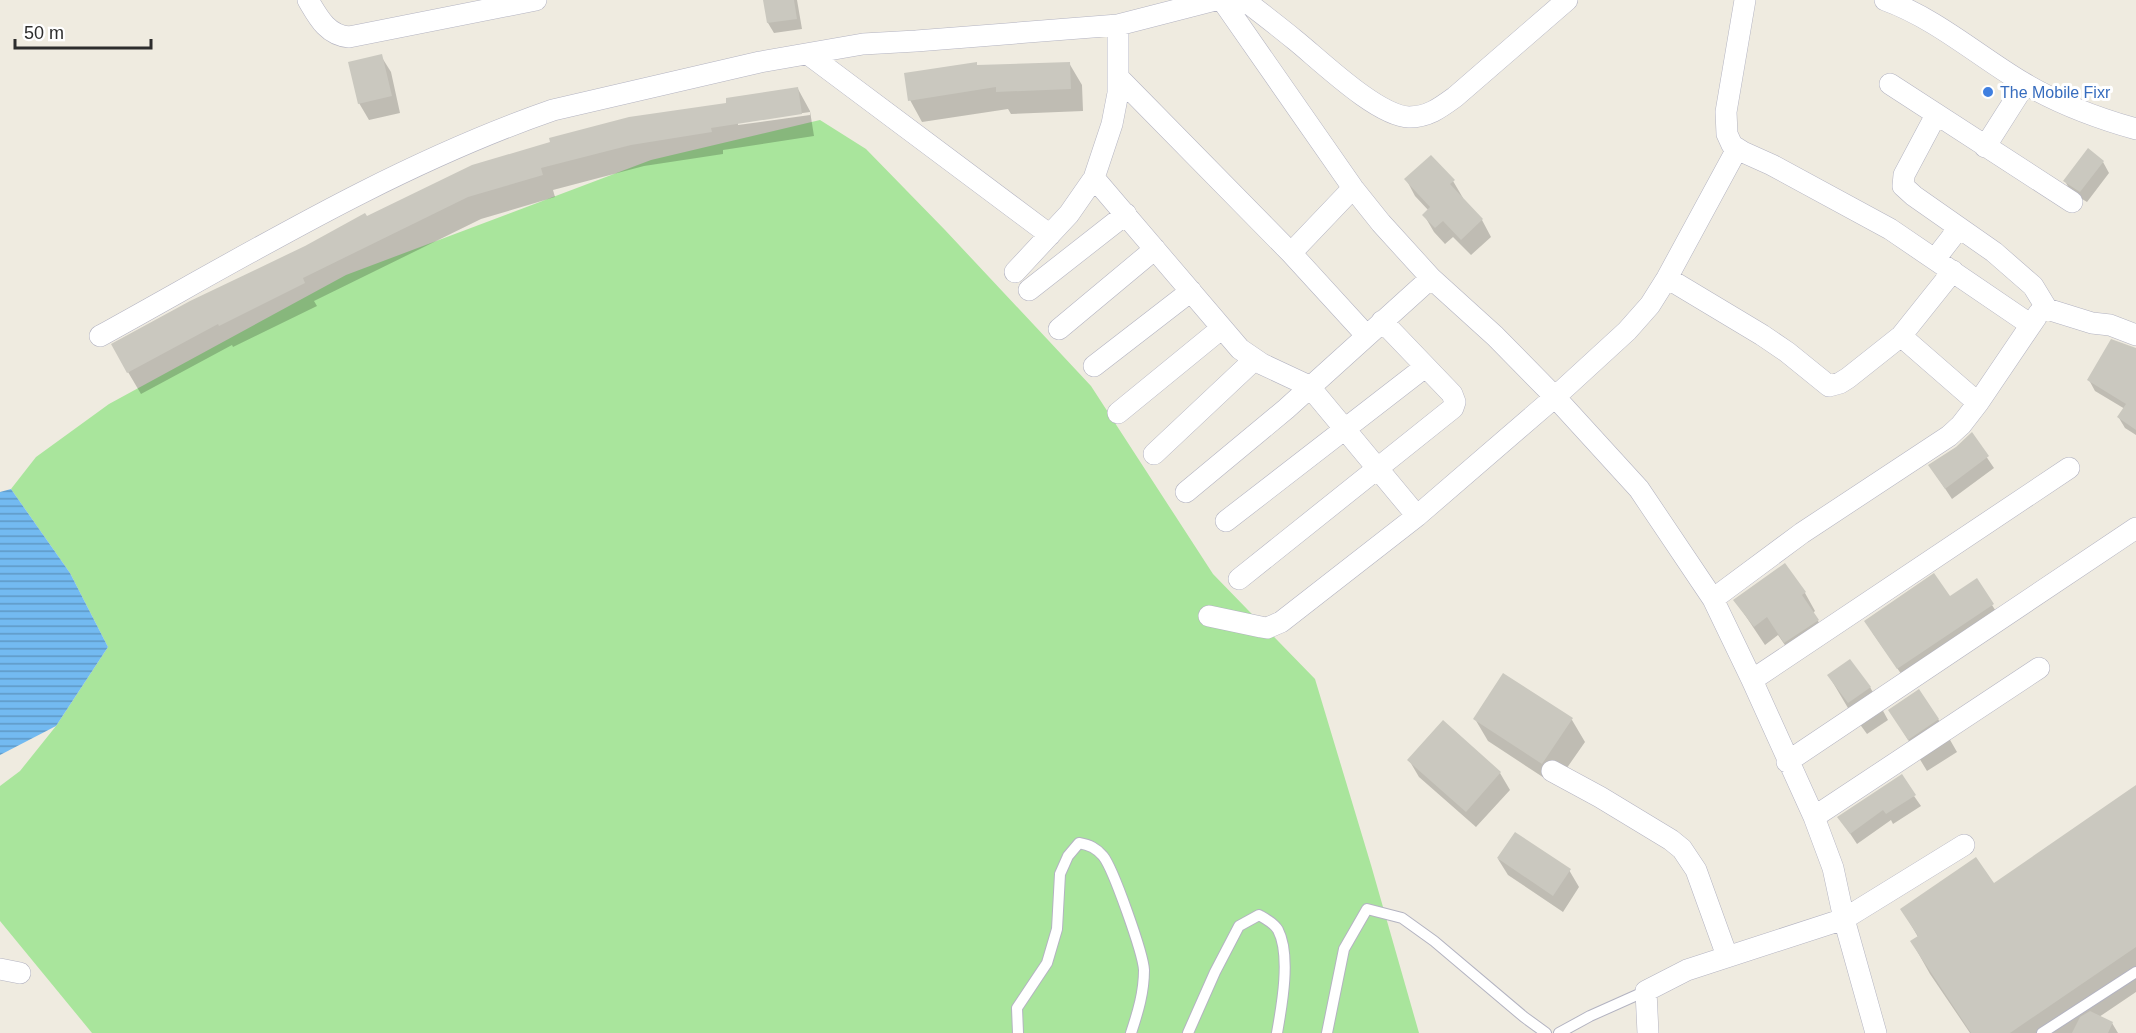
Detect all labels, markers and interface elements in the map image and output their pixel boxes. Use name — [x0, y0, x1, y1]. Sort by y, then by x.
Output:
scale bar — [15, 12, 152, 50]
text: 50 m — [24, 23, 64, 43]
place label: The Mobile Fixr — [2000, 84, 2111, 101]
marker: The Mobile Fixr — [1981, 85, 1995, 99]

